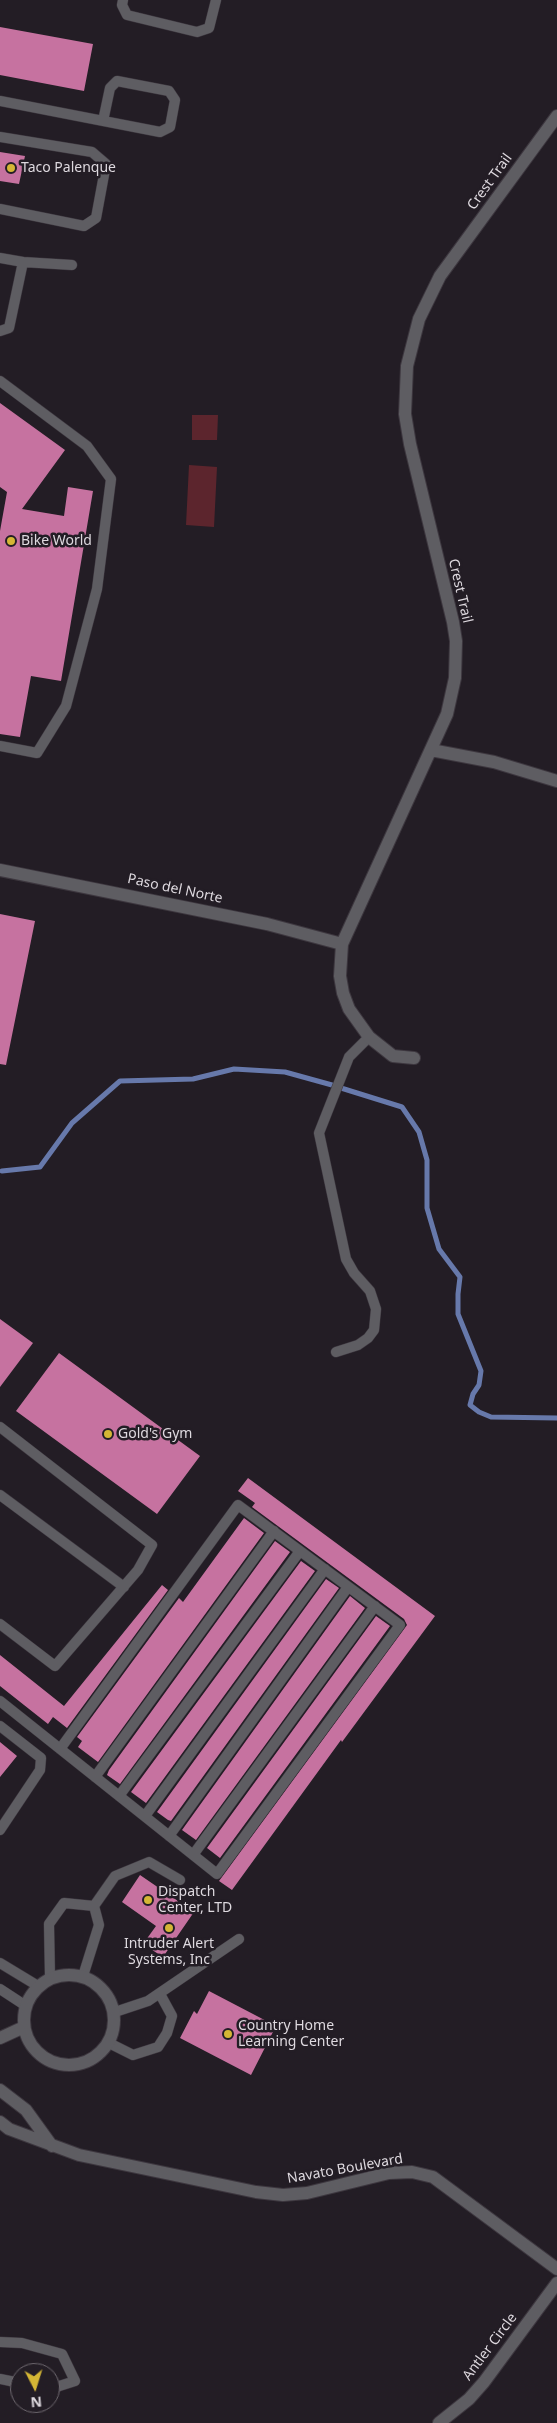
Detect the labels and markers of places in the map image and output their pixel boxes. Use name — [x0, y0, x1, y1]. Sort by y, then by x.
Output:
place label: Taco Palenque — [21, 160, 116, 176]
marker: Taco Palenque — [5, 162, 17, 174]
place label: Bike World — [21, 533, 92, 549]
marker: Bike World — [5, 535, 17, 547]
place label: Gold's Gym — [118, 1426, 192, 1442]
marker: Gold's Gym — [102, 1428, 114, 1440]
place label: Dispatch Center, LTD — [158, 1884, 232, 1916]
marker: Dispatch Center, LTD — [142, 1894, 154, 1906]
marker: Intruder Alert Systems, Inc — [163, 1922, 175, 1934]
place label: Intruder Alert Systems, Inc — [124, 1936, 214, 1968]
place label: Country Home Learning Center — [238, 2018, 344, 2050]
marker: Country Home Learning Center — [222, 2028, 234, 2040]

